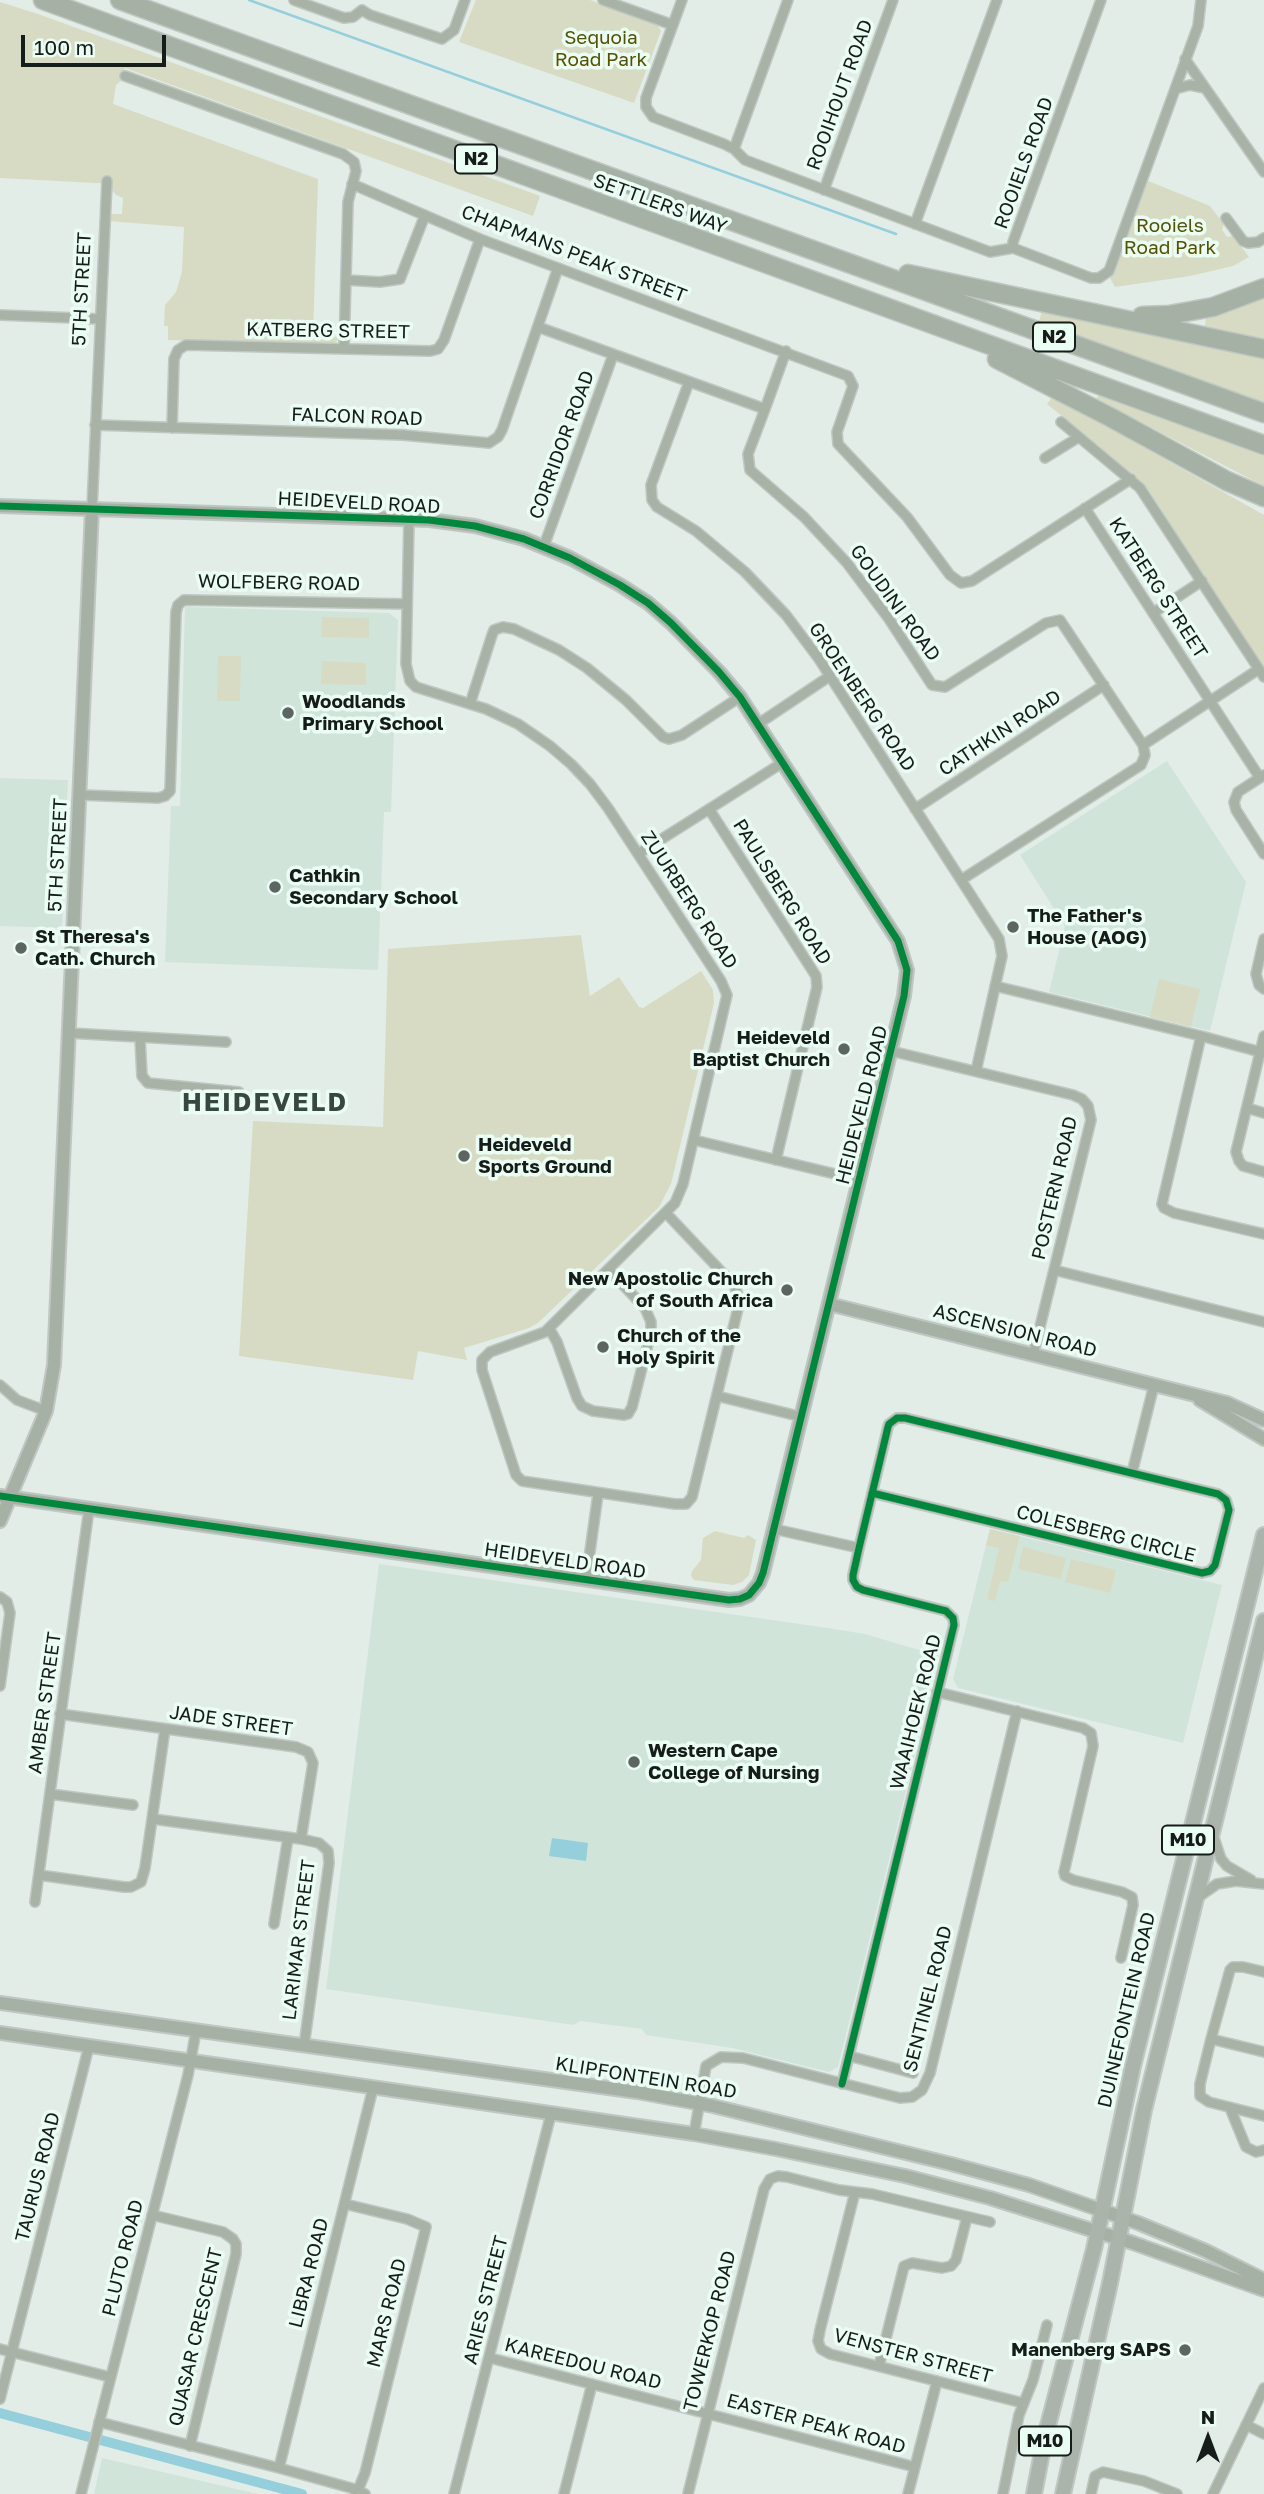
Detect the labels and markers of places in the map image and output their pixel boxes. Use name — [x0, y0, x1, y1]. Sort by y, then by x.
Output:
place label: Woodlands Primary School — [302, 691, 443, 735]
marker: Woodlands Primary School — [280, 705, 296, 721]
place label: Cathkin Secondary School — [289, 865, 458, 909]
marker: Cathkin Secondary School — [267, 879, 283, 895]
place label: The Father's House (AOG) — [1027, 905, 1147, 949]
marker: The Father's House (AOG) — [1005, 919, 1021, 935]
place label: St Theresa's Cath. Church — [35, 926, 155, 970]
marker: St Theresa's Cath. Church — [13, 940, 29, 956]
place label: Heideveld Baptist Church — [692, 1027, 830, 1071]
marker: Heideveld Baptist Church — [836, 1041, 852, 1057]
place label: Heideveld Sports Ground — [478, 1134, 612, 1178]
marker: Heideveld Sports Ground — [456, 1148, 472, 1164]
place label: New Apostolic Church of South Africa — [568, 1268, 773, 1312]
marker: New Apostolic Church of South Africa — [779, 1282, 795, 1298]
place label: Church of the Holy Spirit — [617, 1325, 741, 1369]
marker: Church of the Holy Spirit — [595, 1339, 611, 1355]
place label: Western Cape College of Nursing — [648, 1740, 820, 1784]
marker: Western Cape College of Nursing — [626, 1754, 642, 1770]
place label: Manenberg SAPS — [1011, 2339, 1171, 2361]
marker: Manenberg SAPS — [1177, 2342, 1193, 2358]

